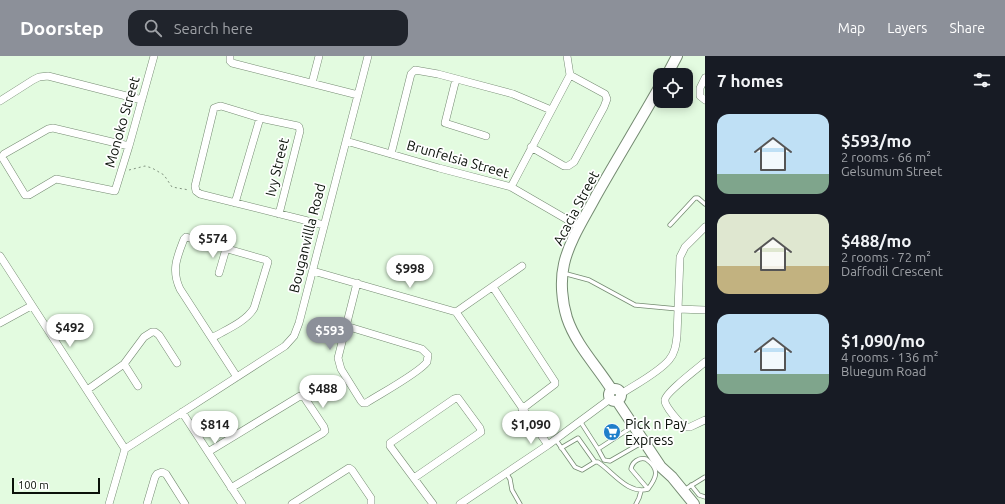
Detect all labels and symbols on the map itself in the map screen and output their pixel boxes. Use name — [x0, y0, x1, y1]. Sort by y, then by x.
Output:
street label: Monoko Street — [101, 74, 143, 169]
street label: Ivy Street — [262, 136, 292, 198]
street label: Brunfelsia Street — [405, 137, 512, 181]
street label: Acacia Street — [550, 168, 603, 248]
street label: Bouganvillla Road — [286, 182, 328, 294]
pin: $574 — [189, 225, 237, 259]
pin: $998 — [386, 255, 434, 289]
pin: $492 — [46, 314, 94, 348]
pin: $593 — [306, 317, 354, 351]
pin: $488 — [299, 375, 347, 409]
pin: $814 — [191, 411, 239, 445]
pin: $1,090 — [498, 411, 564, 445]
place label: Pick n Pay Express — [625, 416, 687, 448]
supermarket icon: Pick n Pay Express — [602, 422, 622, 442]
scale bar — [12, 476, 100, 495]

